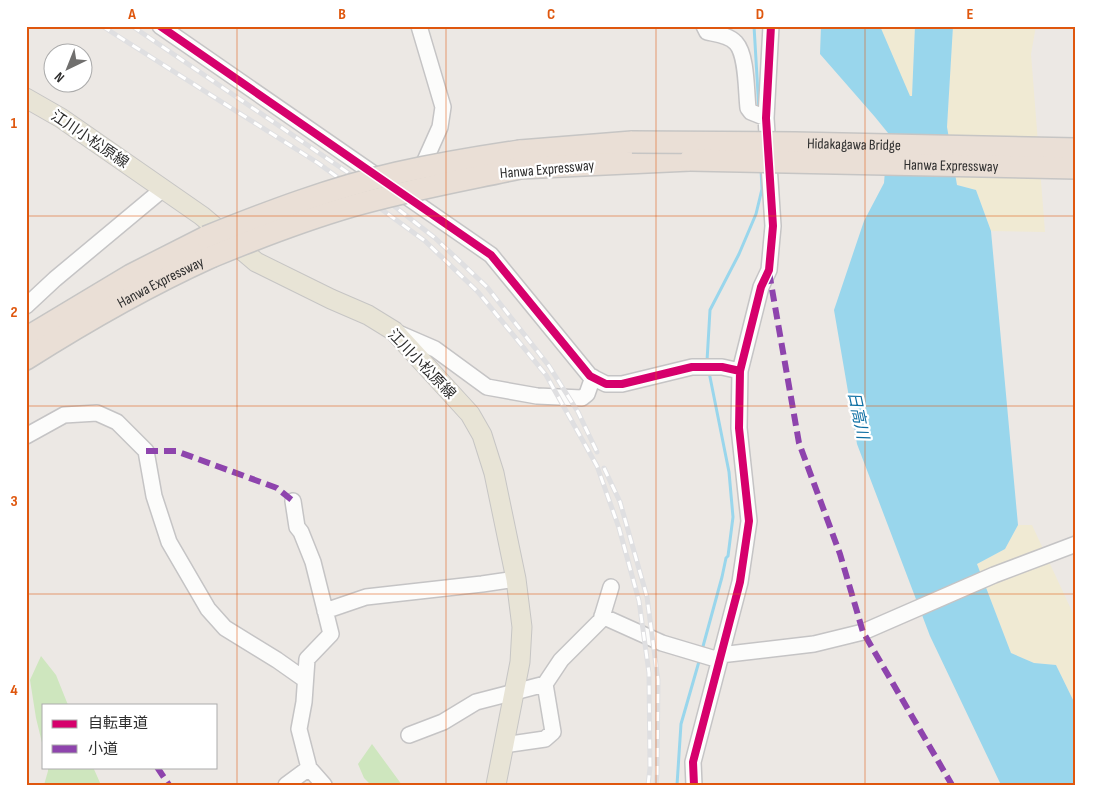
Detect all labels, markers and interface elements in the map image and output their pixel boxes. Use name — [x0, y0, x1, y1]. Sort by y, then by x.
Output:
text: A — [127, 5, 136, 24]
text: B — [338, 5, 346, 24]
text: C — [547, 5, 555, 24]
text: D — [756, 5, 764, 24]
text: E — [967, 5, 974, 24]
north arrow — [42, 42, 92, 92]
text: N — [51, 68, 68, 86]
street label: 江川小松原線 — [47, 106, 132, 172]
text: 1 — [11, 114, 18, 133]
street label: Hidakagawa Bridge — [807, 134, 901, 155]
street label: Hanwa Expressway — [903, 155, 999, 176]
street label: Hanwa Expressway — [499, 156, 595, 183]
street label: Hanwa Expressway — [114, 253, 207, 313]
text: 2 — [10, 303, 18, 322]
street label: 江川小松原線 — [384, 325, 460, 403]
water label: 日高川 — [843, 390, 872, 443]
text: 3 — [10, 492, 18, 511]
text: 4 — [10, 681, 18, 700]
legend — [42, 704, 218, 768]
text: 自転車道 — [88, 714, 148, 733]
text: 小道 — [88, 740, 118, 759]

